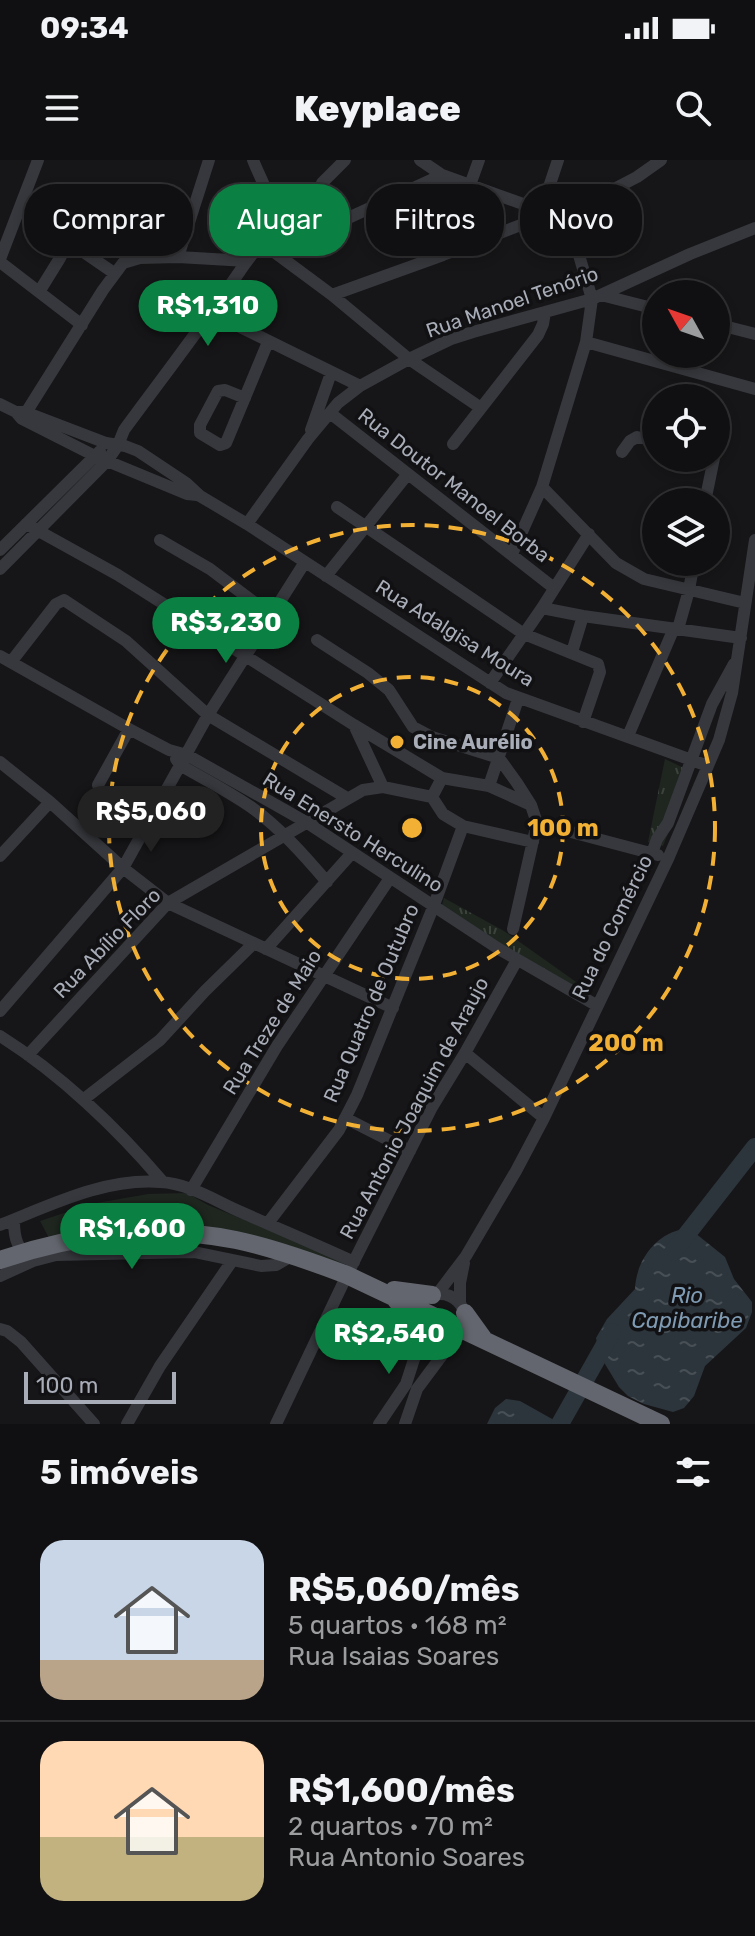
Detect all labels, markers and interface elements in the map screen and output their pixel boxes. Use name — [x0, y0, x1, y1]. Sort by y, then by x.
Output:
text: 09:34 — [40, 10, 129, 46]
icon: menu — [40, 86, 84, 130]
icon: search — [671, 86, 715, 130]
text: Keyplace — [294, 87, 461, 130]
chip: Comprar — [24, 184, 193, 256]
chip: Alugar — [209, 184, 350, 256]
chip: Filtros — [366, 184, 504, 256]
chip: Novo — [520, 184, 642, 256]
street label: Rua Manoel Tenório — [423, 261, 601, 343]
pin: R$1,310 — [134, 280, 282, 348]
north arrow — [642, 280, 730, 368]
map controls — [642, 280, 730, 576]
text: R$1,310 — [157, 290, 259, 321]
button: locate — [642, 384, 730, 472]
street label: Rua Doutor Manoel Borba — [353, 403, 555, 567]
button: layers — [642, 488, 730, 576]
street label: Rua Adalgisa Moura — [371, 574, 539, 692]
pin: R$3,230 — [152, 597, 300, 665]
text: R$3,230 — [170, 607, 282, 638]
place label: Cine Aurélio — [413, 730, 533, 754]
marker: Cine Aurélio — [388, 733, 406, 751]
street label: Rua Enersto Herculino — [259, 767, 447, 897]
pin: R$5,060 — [77, 786, 225, 854]
text: R$5,060 — [95, 796, 207, 827]
centre of rings — [398, 814, 426, 842]
text: 100 m — [527, 814, 599, 842]
street label: Rua do Comércio — [567, 851, 657, 1003]
street label: Rua Abílio Floro — [48, 883, 166, 1003]
street label: Rua Quatro de Outubro — [318, 900, 424, 1106]
street label: Rua Treze de Maio — [218, 945, 326, 1099]
street label: Rua Antonio Joaquim de Araujo — [335, 973, 493, 1243]
text: 200 m — [588, 1029, 664, 1057]
pin: R$1,600 — [58, 1203, 206, 1271]
text: R$1,600 — [78, 1213, 186, 1244]
water label: Rio Capibaribe — [631, 1282, 743, 1334]
pin: R$2,540 — [315, 1308, 463, 1376]
text: R$2,540 — [333, 1318, 445, 1349]
scale bar — [24, 1368, 176, 1404]
text: 100 m — [36, 1372, 98, 1399]
icon: filters — [671, 1450, 715, 1494]
text: 5 imóveis — [40, 1452, 198, 1493]
text: R$5,060/mês — [288, 1569, 520, 1610]
icon: home — [104, 1572, 200, 1668]
text: 5 quartos · 168 m² — [288, 1610, 507, 1641]
text: Rua Isaias Soares — [288, 1641, 499, 1672]
text: R$1,600/mês — [288, 1770, 515, 1811]
icon: home — [104, 1773, 200, 1869]
text: 2 quartos · 70 m² — [288, 1811, 493, 1842]
text: Rua Antonio Soares — [288, 1842, 525, 1873]

